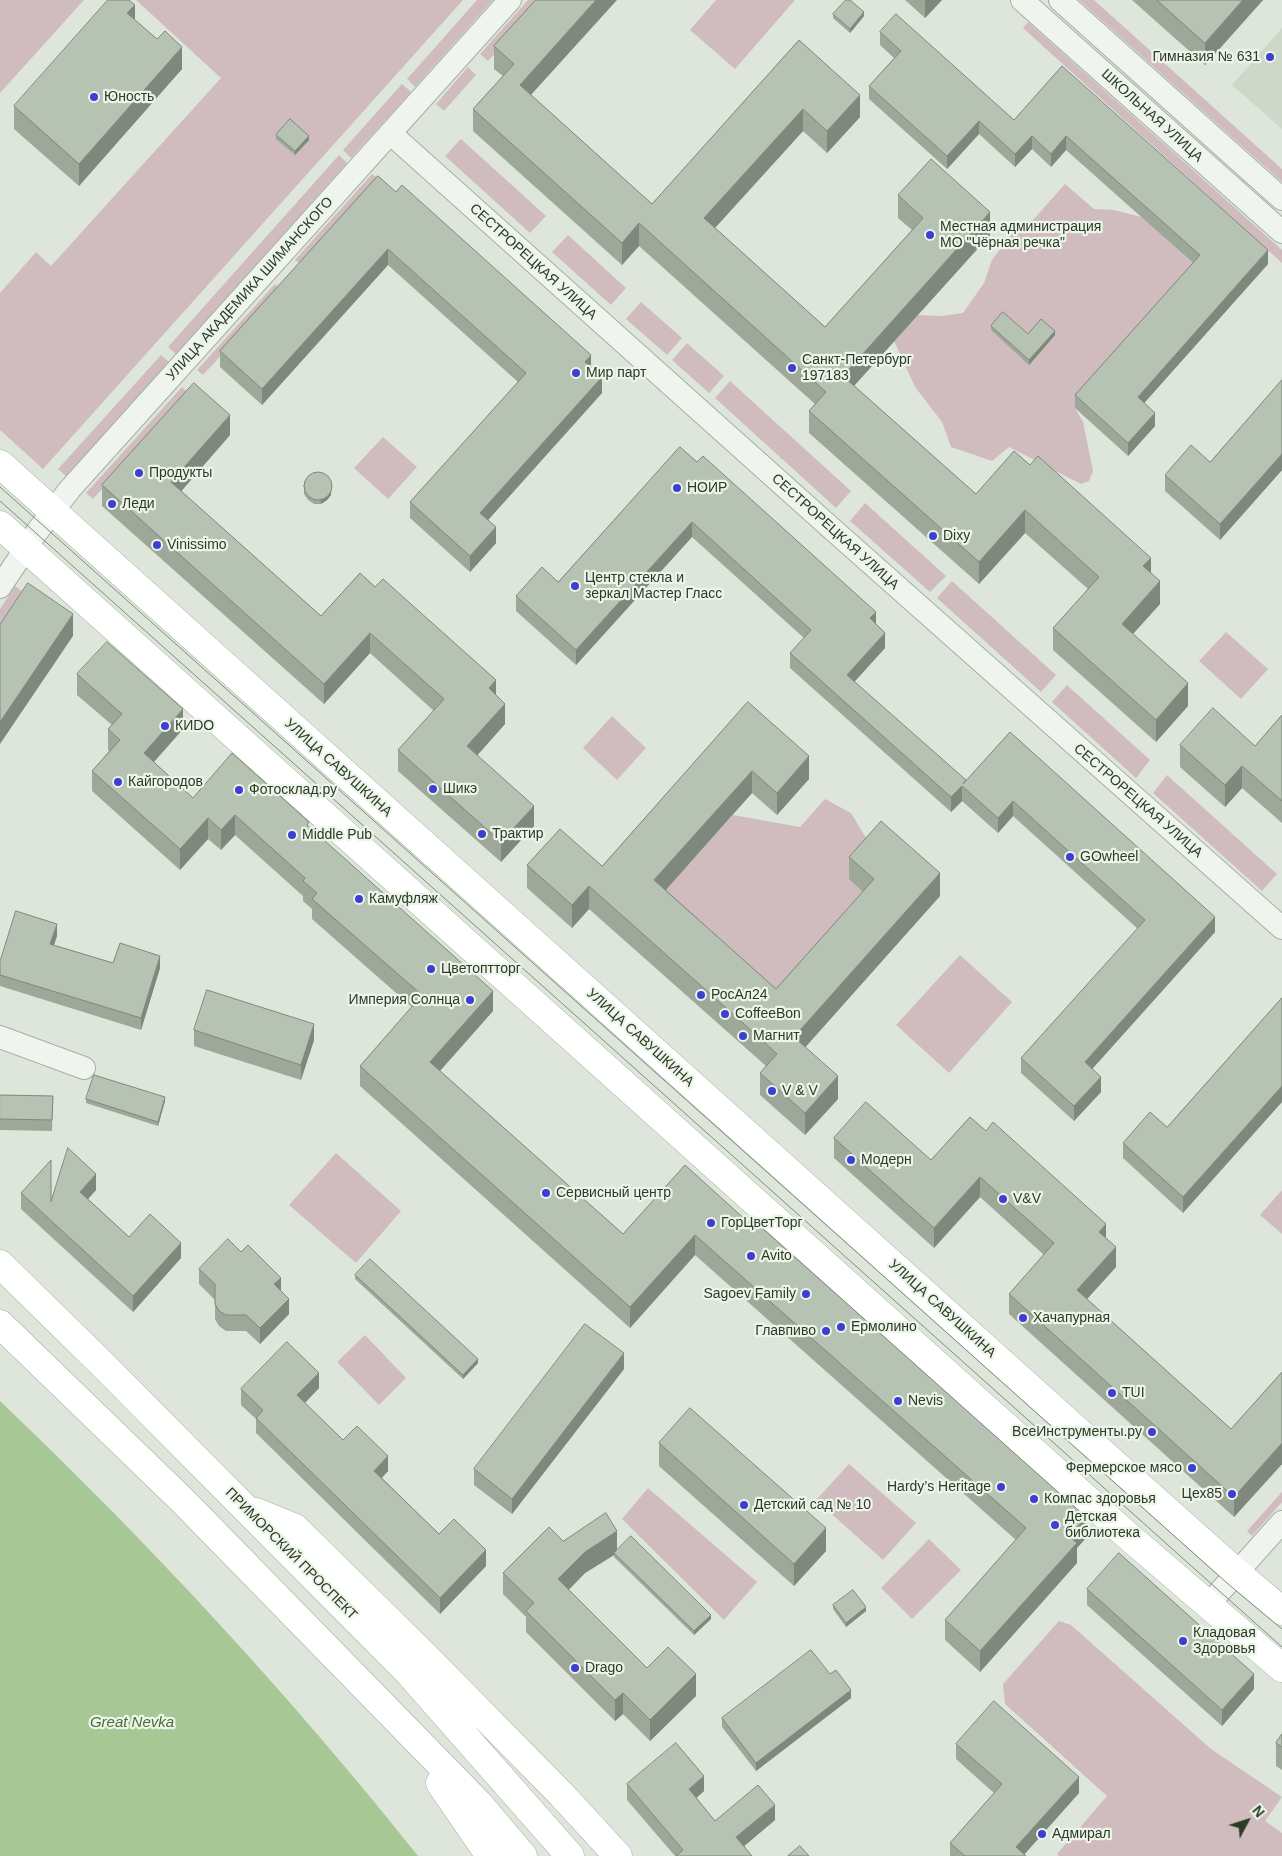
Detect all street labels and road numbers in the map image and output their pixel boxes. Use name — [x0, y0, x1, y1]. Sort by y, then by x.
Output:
street label: ШКОЛЬНАЯ УЛИЦА — [1098, 66, 1206, 166]
street label: УЛИЦА АКАДЕМИКА ШИМАНСКОГО — [163, 194, 337, 384]
street label: СЕСТРОРЕЦКАЯ УЛИЦА — [466, 200, 600, 324]
street label: СЕСТРОРЕЦКАЯ УЛИЦА — [768, 470, 902, 594]
street label: УЛИЦА САВУШКИНА — [281, 715, 395, 821]
street label: СЕСТРОРЕЦКАЯ УЛИЦА — [1070, 740, 1206, 862]
street label: УЛИЦА САВУШКИНА — [583, 985, 697, 1091]
street label: УЛИЦА САВУШКИНА — [885, 1256, 999, 1362]
street label: ПРИМОРСКИЙ ПРОСПЕКТ — [222, 1485, 360, 1623]

